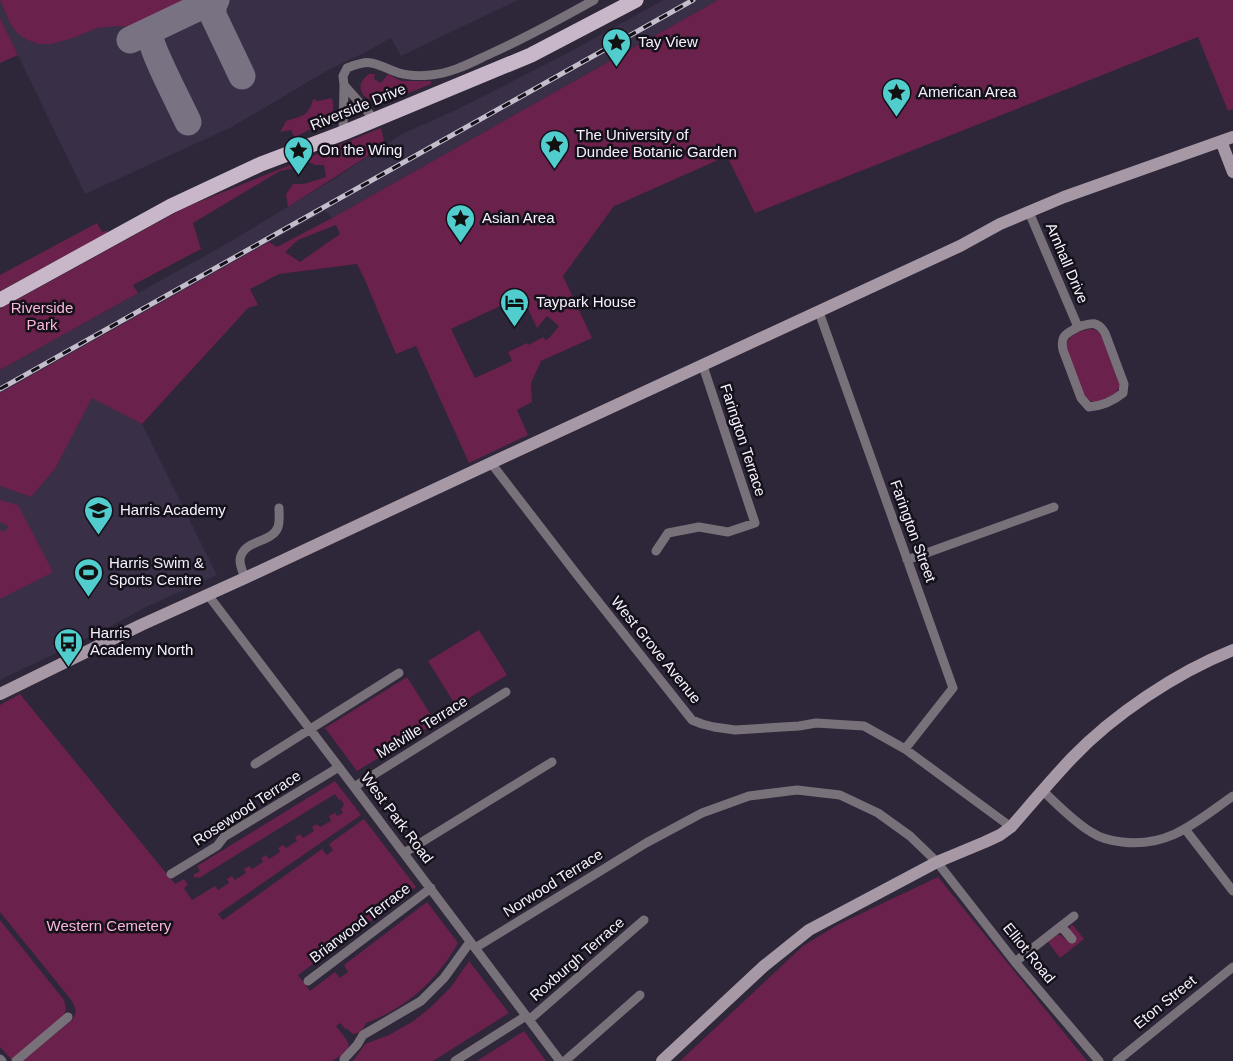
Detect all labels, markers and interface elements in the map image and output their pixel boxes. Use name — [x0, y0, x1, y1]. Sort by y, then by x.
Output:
place icon: Tay View — [601, 26, 633, 68]
place label: Tay View — [638, 33, 698, 50]
place icon: American Area — [881, 76, 913, 118]
street label: Riverside Drive — [307, 80, 408, 133]
place label: American Area — [918, 83, 1017, 100]
place label: The University of Dundee Botanic Garden — [576, 126, 737, 160]
place icon: The University of Dundee Botanic Garden — [539, 128, 571, 170]
place icon: On the Wing — [282, 134, 314, 176]
place label: On the Wing — [319, 141, 402, 158]
place icon: Asian Area — [445, 202, 477, 244]
place label: Asian Area — [482, 209, 555, 226]
street label: Arnhall Drive — [1043, 220, 1092, 306]
hotel icon: Taypark House — [499, 286, 531, 328]
place label: Taypark House — [536, 293, 636, 310]
park label: Riverside Park — [11, 299, 73, 333]
street label: Farington Terrace — [717, 381, 770, 498]
street label: Farington Street — [887, 477, 940, 585]
school or university icon: Harris Academy — [83, 494, 115, 536]
place label: Harris Academy — [120, 501, 226, 518]
place label: Harris Swim & Sports Centre — [109, 554, 204, 588]
sports icon: Harris Swim & Sports Centre — [72, 556, 104, 598]
street label: West Grove Avenue — [608, 593, 705, 707]
place label: Harris Academy North — [90, 624, 193, 658]
bus stop icon: Harris Academy North — [53, 626, 85, 668]
street label: Melville Terrace — [373, 692, 470, 761]
street label: Rosewood Terrace — [190, 766, 304, 849]
street label: West Park Road — [358, 769, 437, 866]
street label: Norwood Terrace — [500, 845, 606, 920]
street label: Briarwood Terrace — [306, 879, 413, 966]
street label: Roxburgh Terrace — [526, 913, 627, 1004]
park label: Western Cemetery — [47, 917, 172, 934]
street label: Elliot Road — [1000, 919, 1059, 986]
street label: Eton Street — [1130, 971, 1200, 1032]

